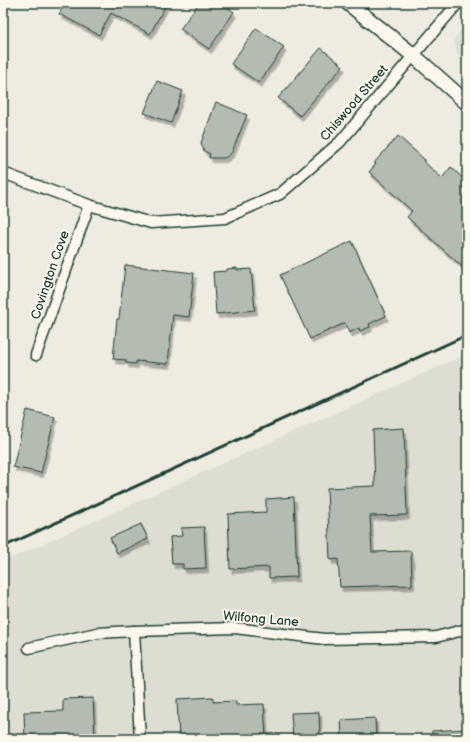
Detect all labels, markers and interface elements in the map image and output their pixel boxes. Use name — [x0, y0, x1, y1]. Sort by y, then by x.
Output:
street label: Chiswood Street — [317, 62, 391, 144]
street label: Covington Cove — [27, 228, 73, 322]
street label: Wilfong Lane — [222, 608, 300, 630]

